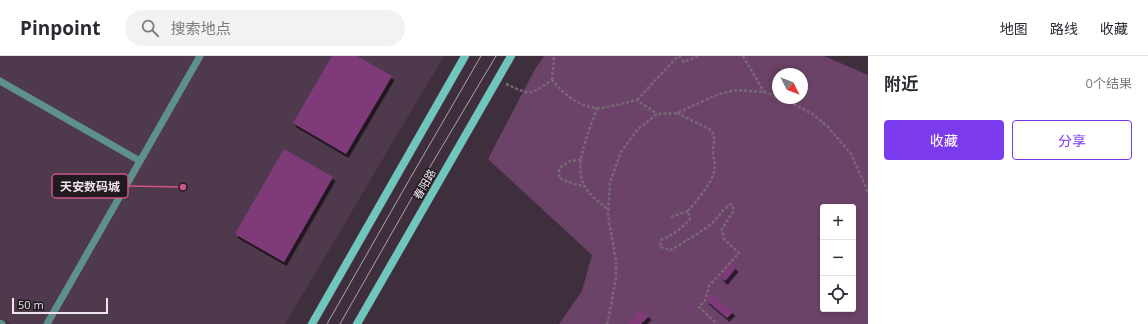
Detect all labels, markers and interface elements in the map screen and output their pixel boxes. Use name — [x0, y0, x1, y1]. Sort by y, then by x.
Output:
search box — [125, 10, 405, 46]
text: Pinpoint — [20, 15, 101, 41]
icon: search — [139, 17, 161, 39]
text: 搜索地点 — [171, 18, 231, 38]
text: 地图 — [1000, 19, 1028, 38]
text: 路线 — [1050, 19, 1078, 38]
text: 收藏 — [1100, 19, 1128, 38]
north arrow — [772, 68, 808, 104]
text: 附近 — [884, 72, 918, 95]
text: 0个结果 — [1086, 74, 1132, 92]
button: 收藏 — [884, 120, 1004, 160]
button: 分享 — [1012, 120, 1132, 160]
street label: 春阳路 — [409, 166, 439, 202]
callout: 天安数码城 — [52, 174, 128, 198]
text: 天安数码城 — [60, 178, 120, 195]
map controls — [820, 204, 856, 312]
button: + — [820, 204, 856, 240]
button: − — [820, 240, 856, 276]
button: locate — [820, 276, 856, 312]
scale bar — [12, 296, 108, 315]
text: 50 m — [18, 297, 44, 312]

